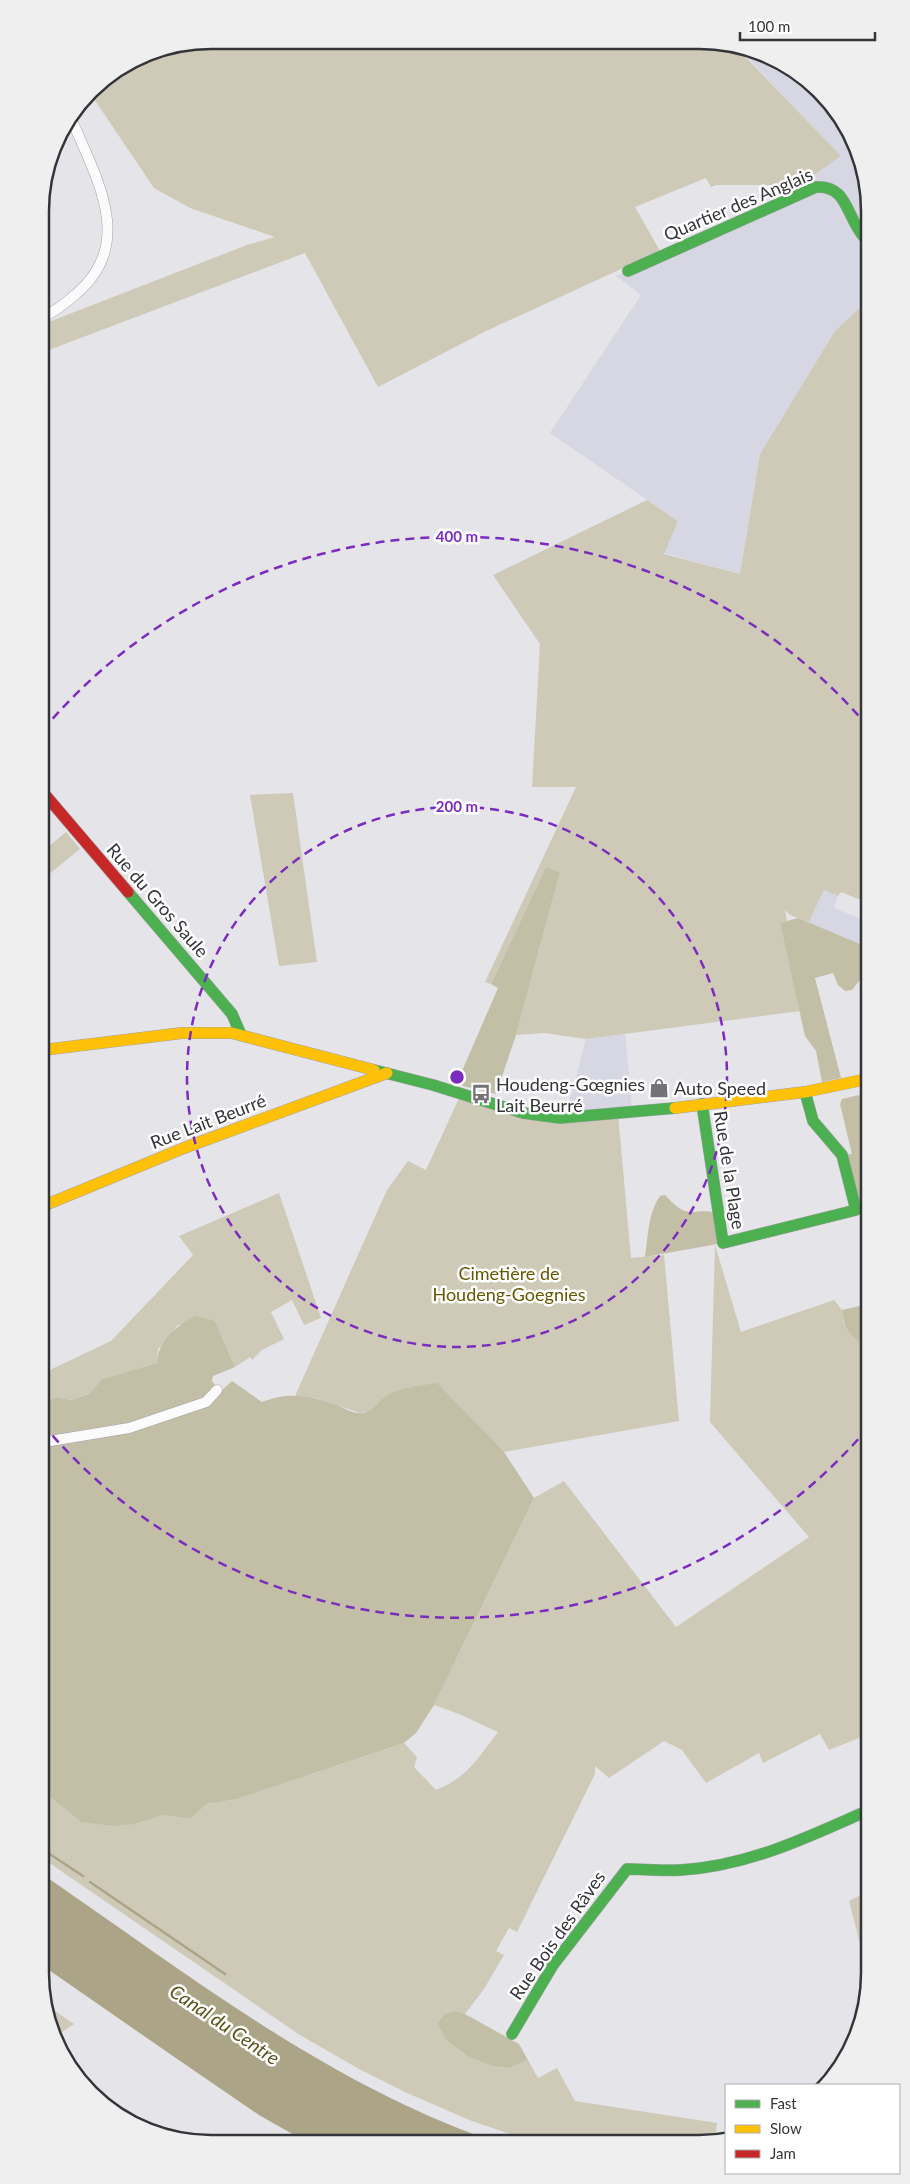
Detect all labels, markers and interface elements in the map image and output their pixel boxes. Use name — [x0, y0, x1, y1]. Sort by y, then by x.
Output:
scale bar — [740, 10, 875, 42]
text: 100 m — [748, 17, 790, 35]
street label: Quartier des Anglais — [660, 163, 816, 245]
text: 400 m — [436, 527, 478, 545]
text: 200 m — [436, 797, 478, 815]
street label: Rue du Gros Saule — [102, 838, 214, 962]
centre of rings — [448, 1068, 466, 1086]
place label: Houdeng-Gœgnies Lait Beurré — [496, 1073, 645, 1116]
shop icon: Auto Speed — [648, 1077, 670, 1099]
place label: Auto Speed — [674, 1077, 766, 1099]
bus stop icon: Houdeng-Gœgnies Lait Beurré — [470, 1083, 492, 1105]
street label: Rue Lait Beurré — [147, 1089, 269, 1153]
street label: Rue de la Plage — [710, 1109, 750, 1231]
park label: Cimetière de Houdeng-Goegnies — [432, 1262, 586, 1305]
street label: Rue Bois des Râves — [504, 1866, 610, 2003]
water label: Canal du Centre — [166, 1979, 284, 2069]
legend — [725, 2084, 900, 2174]
text: Fast — [770, 2094, 797, 2112]
text: Slow — [770, 2119, 802, 2137]
text: Jam — [770, 2144, 796, 2162]

